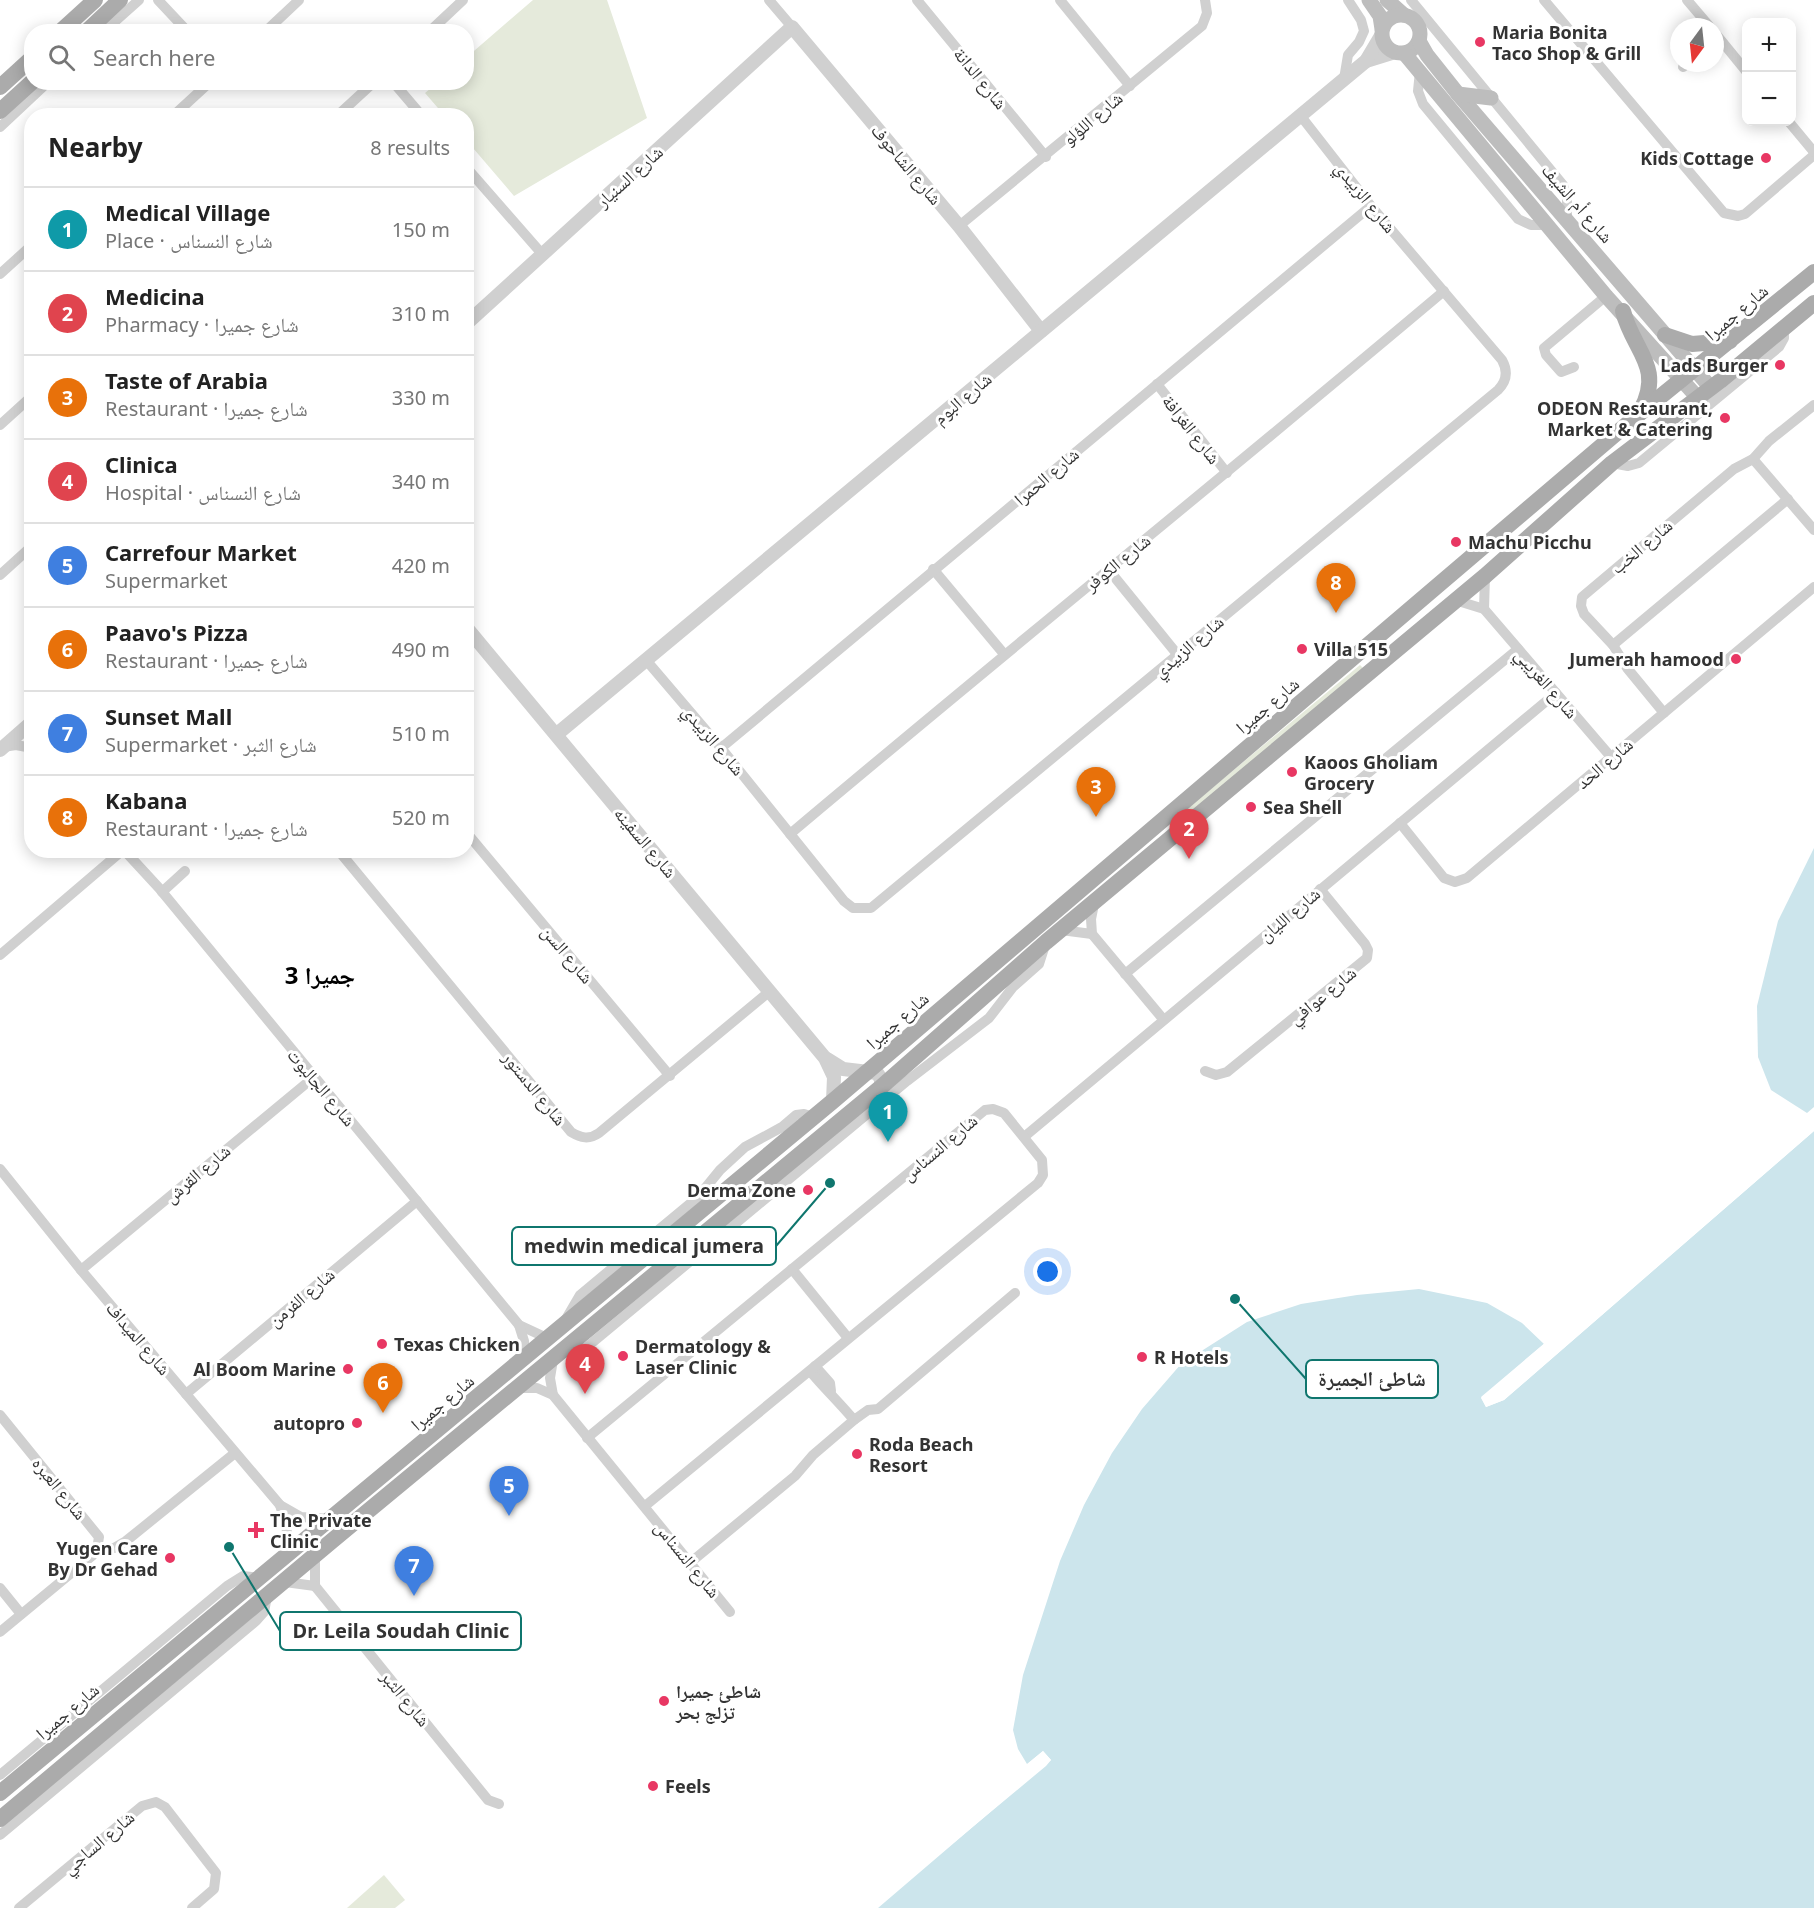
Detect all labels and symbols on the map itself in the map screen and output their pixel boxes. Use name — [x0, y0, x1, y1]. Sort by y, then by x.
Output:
north arrow — [1670, 18, 1724, 72]
place label: Maria Bonita Taco Shop & Grill — [1492, 20, 1641, 65]
marker: Maria Bonita Taco Shop & Grill — [1473, 35, 1487, 49]
street label: شارع الدانة — [949, 42, 1013, 114]
street label: شارع اللؤلو — [1057, 86, 1127, 150]
street label: شارع الشاحوف — [866, 119, 948, 209]
street label: شارع السنيار — [590, 140, 668, 213]
place label: Kids Cottage — [1640, 146, 1754, 170]
marker: Kids Cottage — [1759, 151, 1773, 165]
street label: شارع الزبيدي — [1327, 156, 1402, 240]
street label: شارع أم الشيف — [1536, 158, 1619, 248]
street label: شارع جميرا — [1699, 278, 1773, 346]
place label: Lads Burger — [1660, 353, 1768, 377]
marker: Lads Burger — [1773, 358, 1787, 372]
street label: شارع البوم — [928, 366, 997, 430]
street label: شارع الغرافة — [1157, 389, 1227, 469]
place label: ODEON Restaurant, Market & Catering — [1537, 396, 1713, 441]
marker: ODEON Restaurant, Market & Catering — [1718, 411, 1732, 425]
street label: شارع الحمرا — [1008, 442, 1084, 510]
street label: شارع الخب — [1605, 513, 1677, 579]
street label: شارع الكوفر — [1078, 528, 1155, 597]
place label: Machu Picchu — [1468, 530, 1592, 554]
marker: Machu Picchu — [1449, 535, 1463, 549]
pin: 8 — [1316, 564, 1356, 613]
street label: شارع الزبيدي — [1148, 609, 1231, 685]
place label: Villa 515 — [1314, 637, 1388, 661]
marker: Villa 515 — [1295, 642, 1309, 656]
street label: شارع الغريبي — [1507, 643, 1584, 725]
place label: Jumerah hamood — [1567, 647, 1724, 671]
marker: Jumerah hamood — [1729, 652, 1743, 666]
street label: شارع جميرا — [1230, 671, 1304, 739]
street label: شارع الزبيدي — [675, 700, 751, 783]
street label: شارع الحد — [1570, 732, 1638, 794]
place label: Kaoos Gholiam Grocery — [1304, 750, 1438, 795]
marker: Kaoos Gholiam Grocery — [1285, 765, 1299, 779]
pin: 3 — [1076, 768, 1116, 817]
place label: Sea Shell — [1263, 795, 1342, 819]
marker: Sea Shell — [1244, 800, 1258, 814]
street label: شارع السفينه — [609, 801, 683, 883]
pin: 2 — [1170, 810, 1208, 859]
street label: شارع الليان — [1253, 881, 1325, 947]
street label: شارع السن — [536, 920, 600, 988]
district label: جميرا 3 — [285, 958, 355, 991]
street label: شارع عوافي — [1283, 960, 1363, 1032]
street label: شارع جميرا — [861, 986, 933, 1054]
street label: شارع الجالبوت — [282, 1043, 362, 1131]
street label: شارع الدستور — [497, 1045, 572, 1130]
pin: 1 — [868, 1092, 908, 1142]
street label: شارع النسناس — [896, 1108, 982, 1186]
street label: شارع القرش — [159, 1138, 235, 1208]
place label: Derma Zone — [687, 1178, 796, 1202]
marker: Derma Zone — [801, 1183, 815, 1197]
callout: medwin medical jumera — [512, 1227, 776, 1265]
text: medwin medical jumera — [524, 1232, 764, 1259]
your location — [1033, 1257, 1062, 1286]
street label: شارع الفرمن — [263, 1262, 339, 1332]
street label: شارع الميداف — [101, 1296, 177, 1380]
place label: Texas Chicken — [394, 1332, 520, 1356]
place label: Dermatology & Laser Clinic — [635, 1334, 771, 1379]
marker: Texas Chicken — [375, 1337, 389, 1351]
pin: 4 — [566, 1344, 604, 1394]
place label: R Hotels — [1154, 1345, 1228, 1369]
marker: Dermatology & Laser Clinic — [616, 1349, 630, 1363]
marker: R Hotels — [1135, 1350, 1149, 1364]
place label: Al Boom Marine — [193, 1357, 336, 1381]
callout: شاطئ الجميرة — [1306, 1360, 1438, 1398]
marker: Al Boom Marine — [341, 1362, 355, 1376]
pin: 6 — [364, 1364, 403, 1413]
text: شاطئ الجميرة — [1318, 1365, 1426, 1392]
street label: شارع جميرا — [405, 1368, 479, 1436]
place label: autopro — [273, 1411, 345, 1435]
marker: autopro — [350, 1416, 364, 1430]
place label: Roda Beach Resort — [869, 1432, 973, 1477]
marker: Roda Beach Resort — [850, 1447, 864, 1461]
street label: شارع العبره — [27, 1452, 93, 1524]
pin: 5 — [490, 1466, 528, 1516]
place label: The Private Clinic — [270, 1508, 372, 1553]
street label: شارع النسناس — [650, 1516, 726, 1602]
marker: The Private Clinic — [247, 1521, 265, 1539]
place label: Yugen Care By Dr Gehad — [48, 1536, 158, 1581]
pin: 7 — [394, 1546, 434, 1596]
marker: Yugen Care By Dr Gehad — [163, 1551, 177, 1565]
callout: Dr. Leila Soudah Clinic — [280, 1612, 521, 1650]
text: Dr. Leila Soudah Clinic — [293, 1617, 509, 1644]
street label: شارع الثبر — [375, 1664, 436, 1731]
street label: شارع جميرا — [30, 1677, 104, 1745]
place label: شاطئ جميرا تزلج بحر — [675, 1679, 761, 1725]
marker: شاطئ جميرا تزلج بحر — [657, 1694, 671, 1708]
place label: Feels — [665, 1774, 711, 1798]
marker: Feels — [646, 1779, 660, 1793]
street label: شارع الساجي — [57, 1805, 141, 1882]

